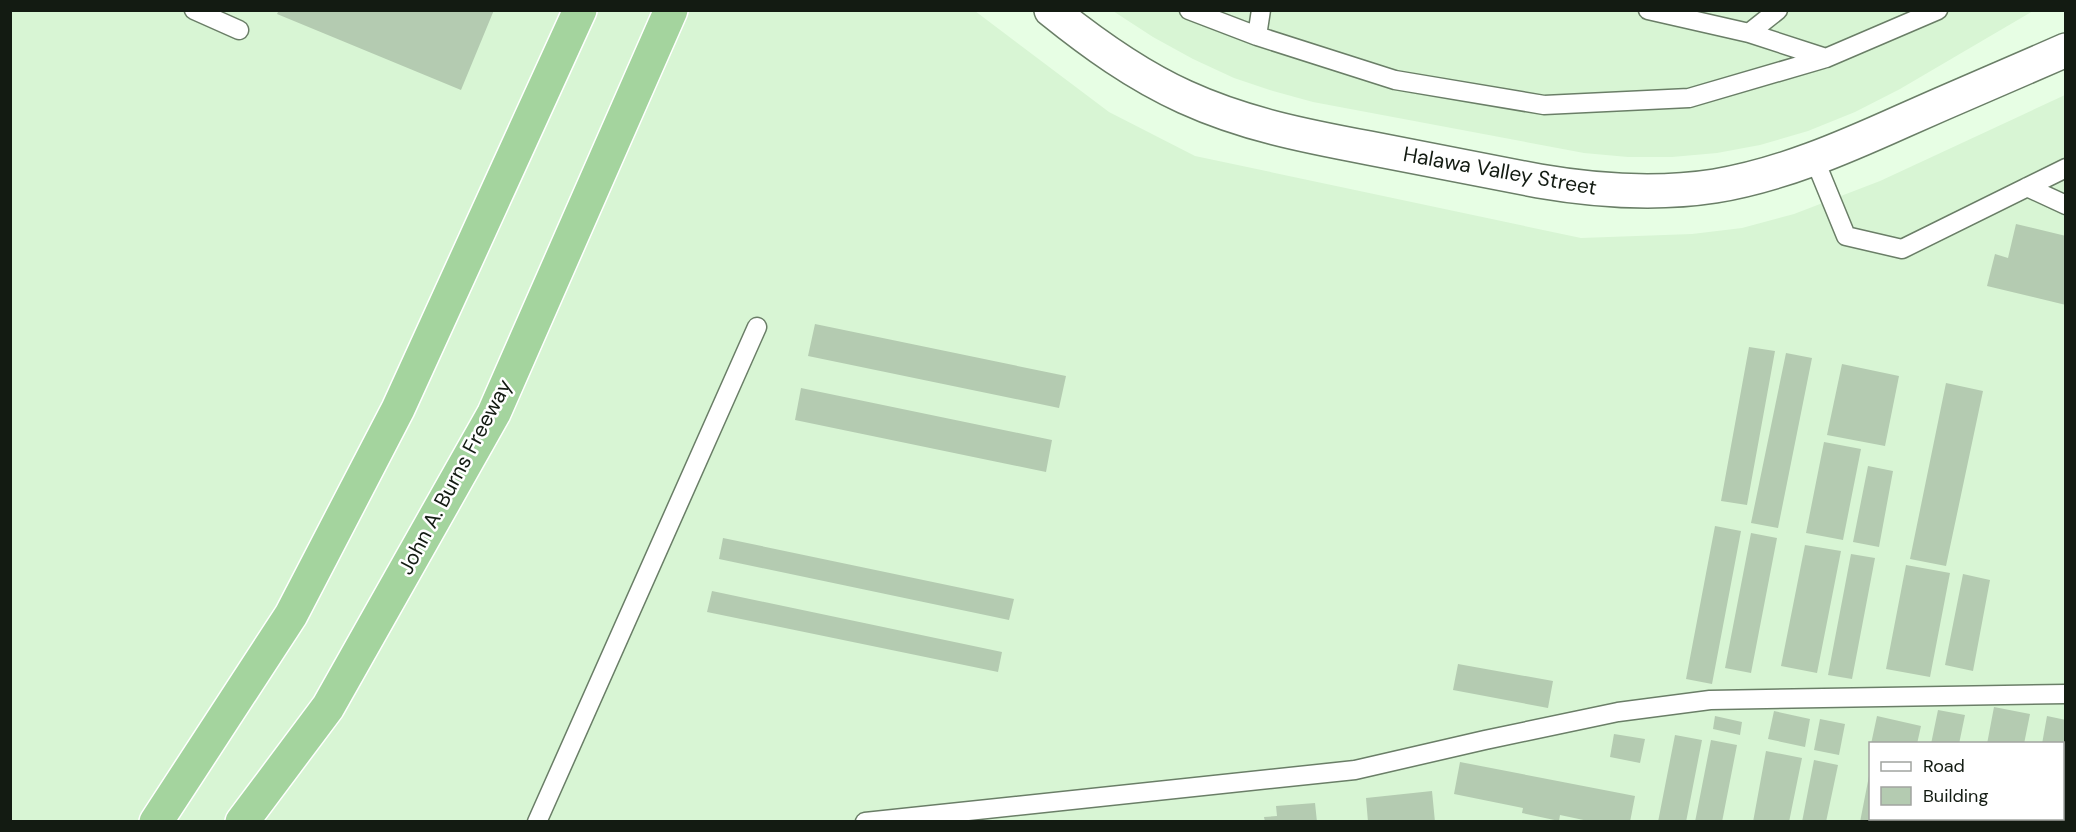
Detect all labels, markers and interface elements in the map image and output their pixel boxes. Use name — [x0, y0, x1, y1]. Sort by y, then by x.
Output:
street label: Halawa Valley Street — [1401, 140, 1599, 202]
street label: John A. Burns Freeway — [392, 374, 519, 580]
legend — [1869, 742, 2064, 820]
text: Road — [1923, 754, 1965, 778]
text: Building — [1923, 784, 1988, 808]

